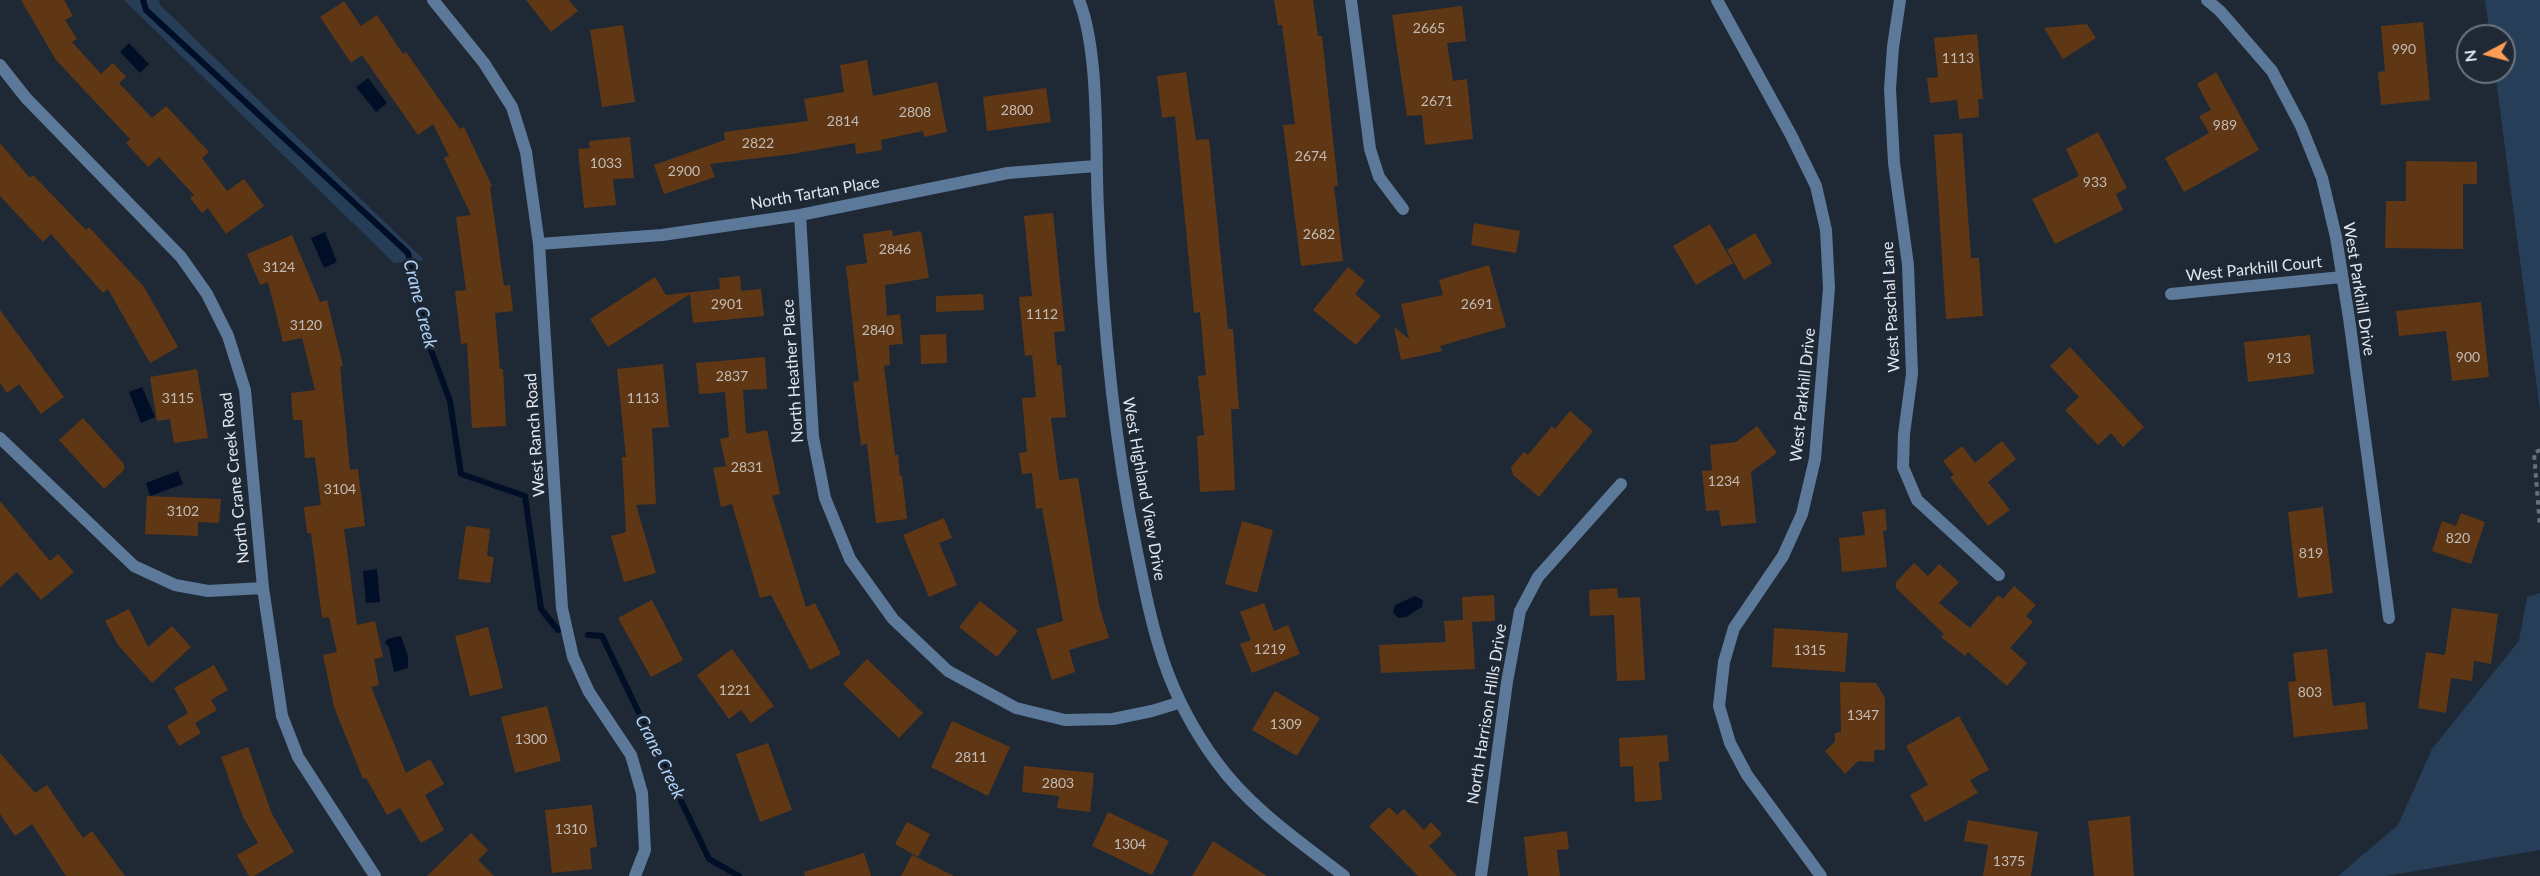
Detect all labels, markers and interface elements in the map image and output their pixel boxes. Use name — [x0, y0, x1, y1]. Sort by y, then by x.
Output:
house number: 2665 — [1413, 20, 1445, 36]
north arrow — [2456, 24, 2516, 84]
house number: 990 — [2392, 41, 2416, 57]
text: N — [2459, 49, 2480, 63]
house number: 1113 — [1942, 50, 1974, 66]
house number: 2671 — [1421, 93, 1453, 109]
house number: 2800 — [1001, 102, 1033, 118]
house number: 2808 — [899, 104, 931, 120]
house number: 2814 — [827, 113, 859, 129]
house number: 989 — [2213, 117, 2237, 133]
house number: 2822 — [742, 135, 774, 151]
house number: 2674 — [1295, 148, 1327, 164]
house number: 1033 — [590, 155, 622, 171]
house number: 2900 — [668, 163, 700, 179]
street label: North Tartan Place — [749, 172, 881, 214]
house number: 933 — [2083, 174, 2107, 190]
street label: West Parkhill Drive — [2339, 221, 2379, 357]
house number: 2682 — [1303, 226, 1335, 242]
house number: 2846 — [879, 241, 911, 257]
street label: West Paschal Lane — [1878, 241, 1904, 373]
street label: West Parkhill Court — [2185, 252, 2323, 286]
water label: Crane Creek — [399, 257, 441, 351]
house number: 3124 — [263, 259, 295, 275]
house number: 2901 — [711, 296, 743, 312]
house number: 2691 — [1461, 296, 1493, 312]
street label: North Heather Place — [778, 298, 808, 444]
house number: 1112 — [1026, 306, 1058, 322]
house number: 3120 — [290, 317, 322, 333]
house number: 2840 — [862, 322, 894, 338]
street label: West Parkhill Drive — [1786, 327, 1820, 463]
house number: 900 — [2456, 349, 2480, 365]
house number: 913 — [2267, 350, 2291, 366]
house number: 2837 — [716, 368, 748, 384]
street label: West Ranch Road — [521, 373, 549, 497]
house number: 3115 — [162, 390, 194, 406]
house number: 1113 — [627, 390, 659, 406]
street label: North Crane Creek Road — [216, 391, 254, 565]
street label: West Highland View Drive — [1118, 396, 1170, 582]
house number: 2831 — [731, 459, 763, 475]
house number: 1234 — [1708, 473, 1740, 489]
house number: 3104 — [324, 481, 356, 497]
house number: 3102 — [167, 503, 199, 519]
house number: 820 — [2446, 530, 2470, 546]
house number: 819 — [2299, 545, 2323, 561]
street label: North Harrison Hills Drive — [1463, 622, 1511, 806]
house number: 1219 — [1254, 641, 1286, 657]
house number: 1315 — [1794, 642, 1826, 658]
house number: 1221 — [719, 682, 751, 698]
house number: 803 — [2298, 684, 2322, 700]
house number: 1347 — [1847, 707, 1879, 723]
water label: Crane Creek — [630, 711, 690, 803]
house number: 1309 — [1270, 716, 1302, 732]
house number: 1300 — [515, 731, 547, 747]
house number: 2811 — [955, 749, 987, 765]
house number: 2803 — [1042, 775, 1074, 791]
house number: 1310 — [555, 821, 587, 837]
house number: 1304 — [1114, 836, 1146, 852]
house number: 1375 — [1993, 853, 2025, 869]

